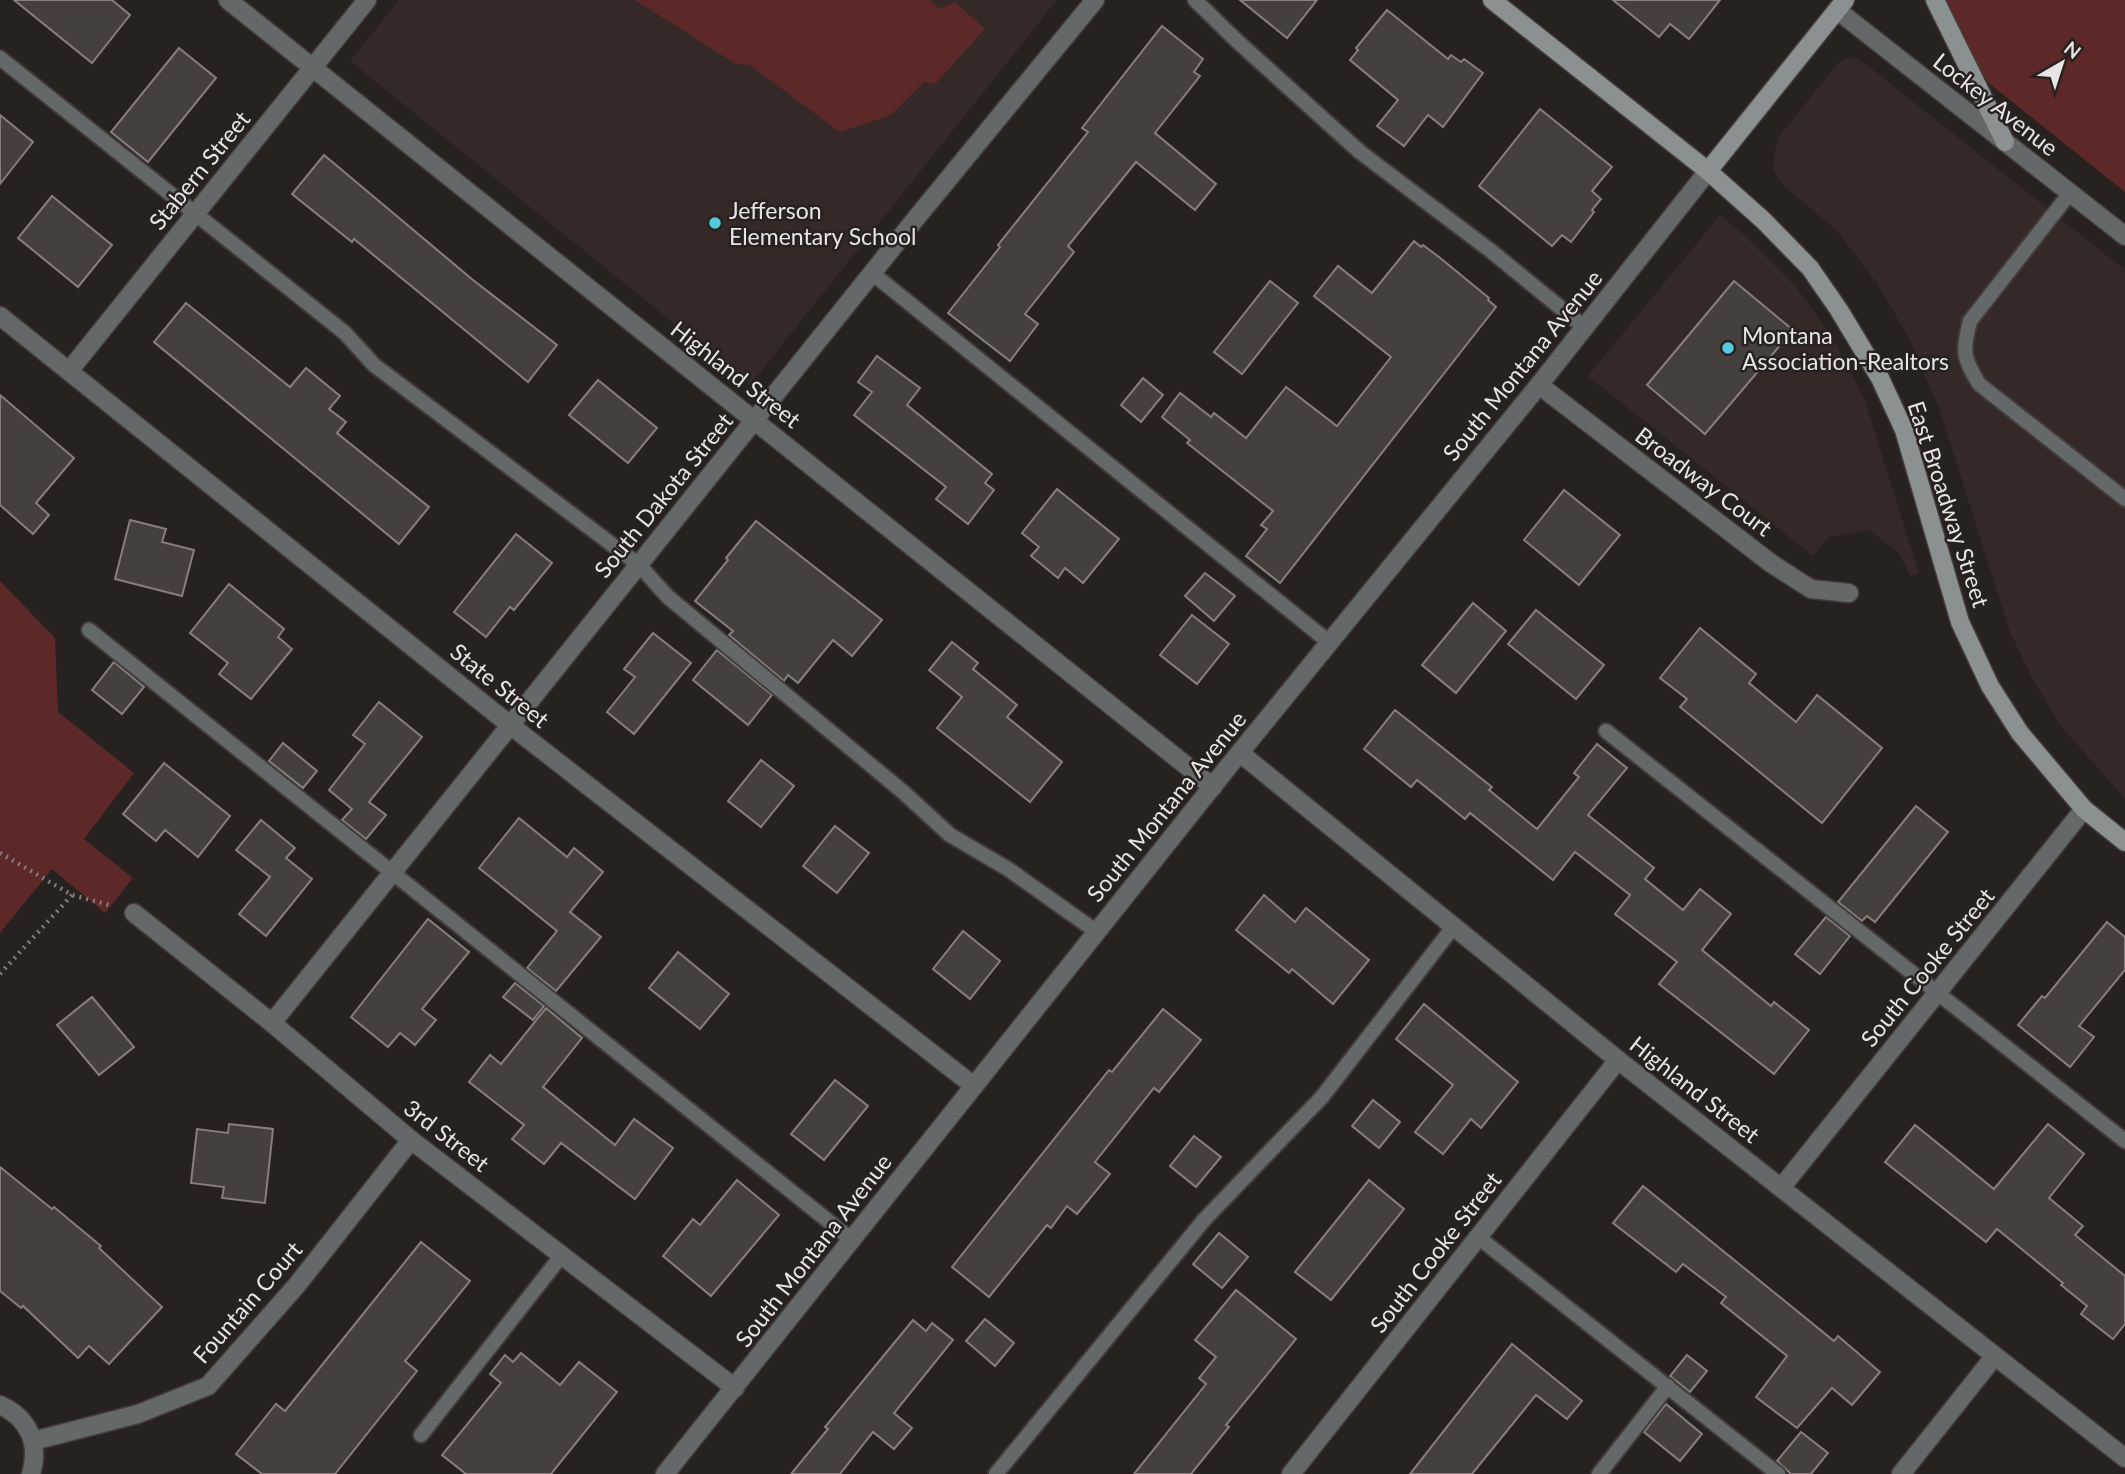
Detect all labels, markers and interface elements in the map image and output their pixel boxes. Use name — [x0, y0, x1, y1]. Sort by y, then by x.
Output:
north arrow — [2027, 28, 2097, 98]
text: N — [2060, 36, 2086, 63]
street label: Lockey Avenue — [1928, 47, 2064, 161]
street label: Stabern Street — [143, 105, 256, 235]
place label: Jefferson Elementary School — [729, 196, 916, 250]
marker: Jefferson Elementary School — [707, 215, 723, 231]
street label: South Montana Avenue — [1436, 264, 1608, 466]
street label: Highland Street — [666, 315, 807, 434]
place label: Montana Association-Realtors — [1742, 321, 1949, 375]
marker: Montana Association-Realtors — [1720, 340, 1736, 356]
street label: East Broadway Street — [1902, 397, 1996, 611]
street label: South Dakota Street — [588, 406, 738, 583]
street label: Broadway Court — [1630, 421, 1778, 542]
street label: State Street — [445, 637, 555, 734]
street label: South Montana Avenue — [1080, 705, 1252, 907]
street label: South Cooke Street — [1854, 881, 2000, 1052]
street label: Highland Street — [1625, 1030, 1766, 1149]
street label: 3rd Street — [399, 1093, 496, 1177]
street label: South Montana Avenue — [729, 1148, 897, 1352]
street label: South Cooke Street — [1364, 1166, 1507, 1338]
street label: Fountain Court — [187, 1235, 308, 1369]

